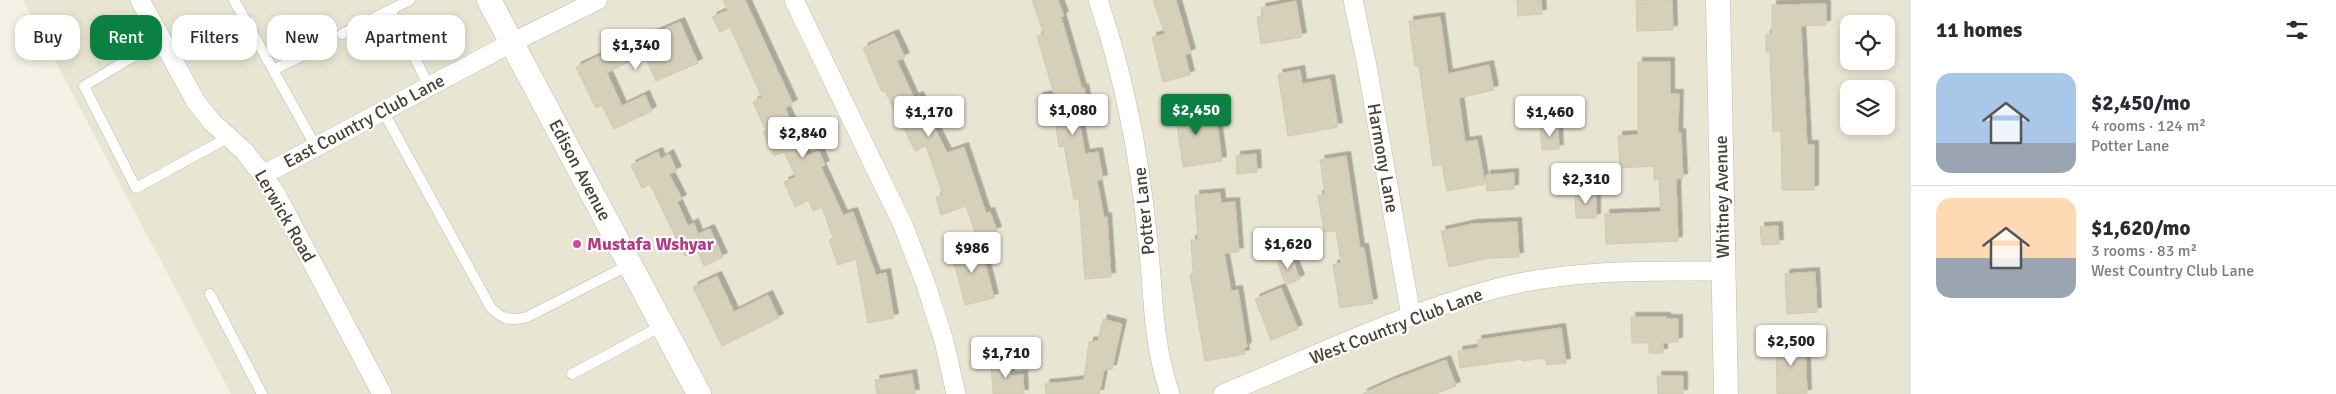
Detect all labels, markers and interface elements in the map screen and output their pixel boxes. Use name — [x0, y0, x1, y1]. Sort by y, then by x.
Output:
chip: Buy — [15, 15, 80, 60]
chip: Rent — [90, 15, 162, 60]
chip: Filters — [172, 15, 257, 60]
chip: New — [267, 15, 337, 60]
chip: Apartment — [347, 15, 465, 60]
map controls — [1840, 15, 1895, 135]
button: locate — [1840, 15, 1895, 70]
icon: filters — [2283, 16, 2311, 44]
text: 11 homes — [1936, 17, 2022, 43]
pin: $1,340 — [595, 28, 677, 71]
text: $1,340 — [612, 35, 660, 55]
street label: East Country Club Lane — [280, 69, 448, 173]
button: layers — [1840, 80, 1895, 135]
text: $2,450/mo — [2091, 90, 2190, 116]
icon: home — [1976, 93, 2036, 153]
pin: $1,080 — [1032, 94, 1114, 136]
pin: $2,450 — [1155, 94, 1237, 136]
pin: $1,170 — [888, 96, 970, 138]
pin: $1,460 — [1509, 96, 1591, 138]
text: $1,080 — [1049, 100, 1097, 120]
text: $2,450 — [1172, 100, 1220, 120]
text: $1,170 — [905, 102, 953, 122]
street label: Harmony Lane — [1363, 102, 1403, 214]
text: $1,460 — [1526, 102, 1574, 122]
street label: Edison Avenue — [544, 116, 616, 224]
pin: $2,840 — [762, 116, 844, 159]
text: 4 rooms · 124 m² — [2091, 116, 2206, 136]
text: $2,840 — [779, 123, 827, 143]
street label: Whitney Avenue — [1710, 135, 1734, 259]
text: Potter Lane — [2091, 136, 2169, 156]
pin: $2,310 — [1545, 162, 1627, 205]
street label: Lerwick Road — [250, 166, 320, 266]
street label: Potter Lane — [1128, 166, 1160, 256]
text: $2,310 — [1562, 169, 1610, 189]
text: $1,620/mo — [2091, 215, 2190, 241]
icon: home — [1976, 218, 2036, 278]
pin: $1,620 — [1247, 228, 1329, 270]
pin: $986 — [942, 232, 1002, 274]
place label: Mustafa Wshyar — [587, 233, 715, 255]
text: $1,620 — [1264, 234, 1312, 254]
marker: Mustafa Wshyar — [571, 238, 583, 250]
text: $986 — [955, 238, 989, 258]
text: 3 rooms · 83 m² — [2091, 241, 2197, 261]
text: West Country Club Lane — [2091, 261, 2254, 281]
street label: West Country Club Lane — [1306, 283, 1486, 369]
pin: $2,500 — [1750, 324, 1832, 367]
text: $2,500 — [1767, 331, 1815, 351]
pin: $1,710 — [965, 336, 1047, 379]
text: $1,710 — [982, 343, 1030, 363]

